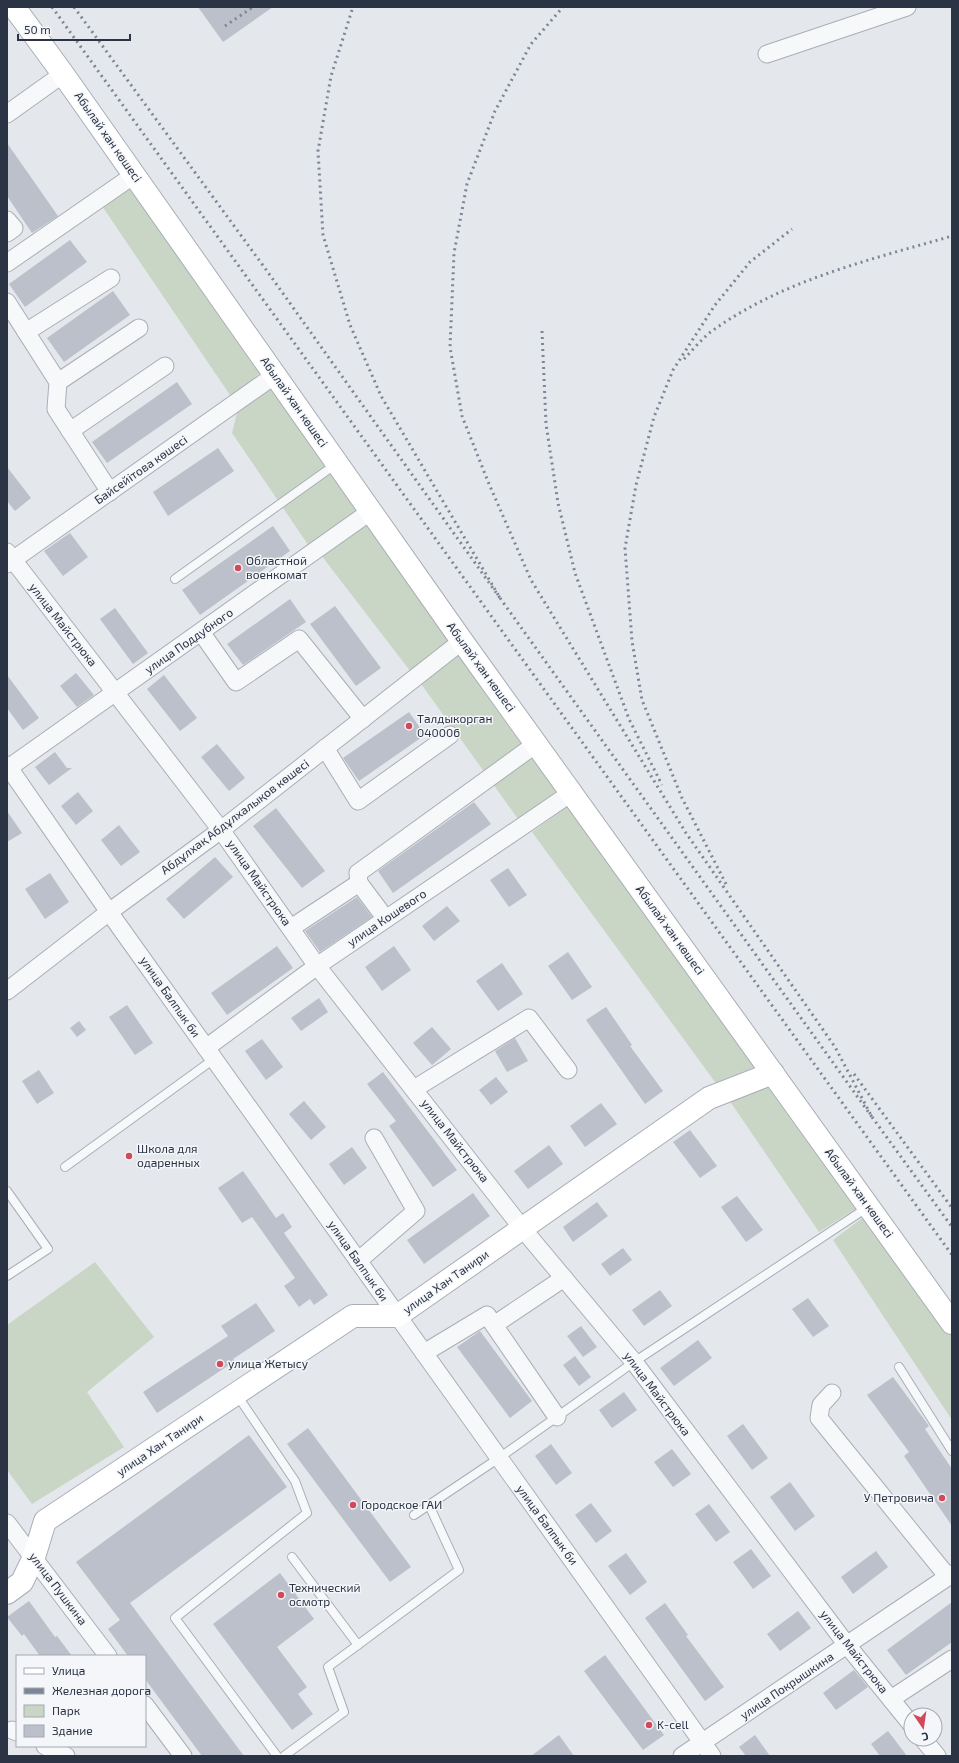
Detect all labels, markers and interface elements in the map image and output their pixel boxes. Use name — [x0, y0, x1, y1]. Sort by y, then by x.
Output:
scale bar — [18, 16, 130, 42]
text: 50 m — [24, 22, 51, 36]
street label: Абылай хан көшесі — [72, 89, 145, 184]
street label: Абылай хан көшесі — [258, 354, 331, 449]
street label: Байсейітова көшесі — [91, 432, 190, 506]
place label: Областной военкомат — [246, 553, 308, 581]
marker: Областной военкомат — [233, 563, 243, 573]
street label: улица Майстрюка — [26, 580, 101, 669]
street label: улица Поддубного — [142, 604, 236, 677]
street label: Абылай хан көшесі — [445, 619, 519, 714]
place label: Талдыкорган 040006 — [417, 711, 492, 739]
marker: Талдыкорган 040006 — [404, 721, 414, 731]
street label: Абдұлхақ Абдұлхалықов көшесі — [158, 756, 311, 877]
street label: улица Майстрюка — [224, 837, 295, 929]
street label: Абылай хан көшесі — [634, 882, 708, 977]
street label: улица Кошевого — [344, 886, 429, 950]
street label: улица Балпык би — [137, 953, 204, 1040]
street label: улица Майстрюка — [418, 1096, 493, 1185]
place label: Школа для одаренных — [137, 1141, 200, 1169]
street label: Абылай хан көшесі — [823, 1145, 897, 1240]
marker: Школа для одаренных — [124, 1151, 134, 1161]
street label: улица Балпык би — [325, 1217, 392, 1304]
street label: улица Хан Танири — [400, 1246, 492, 1317]
street label: улица Майстрюка — [621, 1349, 694, 1439]
place label: улица Жетысу — [228, 1356, 309, 1371]
marker: улица Жетысу — [215, 1359, 225, 1369]
street label: улица Хан Танири — [113, 1410, 206, 1479]
street label: улица Балпык би — [513, 1482, 581, 1568]
place label: У Петровича — [864, 1490, 934, 1504]
marker: У Петровича — [937, 1493, 947, 1503]
place label: Городское ГАИ — [361, 1497, 442, 1511]
marker: Городское ГАИ — [348, 1500, 358, 1510]
street label: улица Пушкина — [26, 1549, 91, 1628]
place label: Технический осмотр — [289, 1580, 361, 1608]
marker: Технический осмотр — [276, 1590, 286, 1600]
street label: улица Майстрюка — [817, 1607, 892, 1696]
street label: улица Покрышкина — [737, 1649, 836, 1723]
legend — [16, 1655, 146, 1747]
text: Улица — [52, 1663, 85, 1677]
text: Железная дорога — [52, 1683, 151, 1697]
text: Парк — [52, 1703, 81, 1717]
north arrow — [903, 1707, 943, 1747]
place label: K-cell — [657, 1717, 689, 1731]
marker: K-cell — [644, 1720, 654, 1730]
text: Здание — [52, 1723, 93, 1737]
text: С — [920, 1730, 930, 1744]

